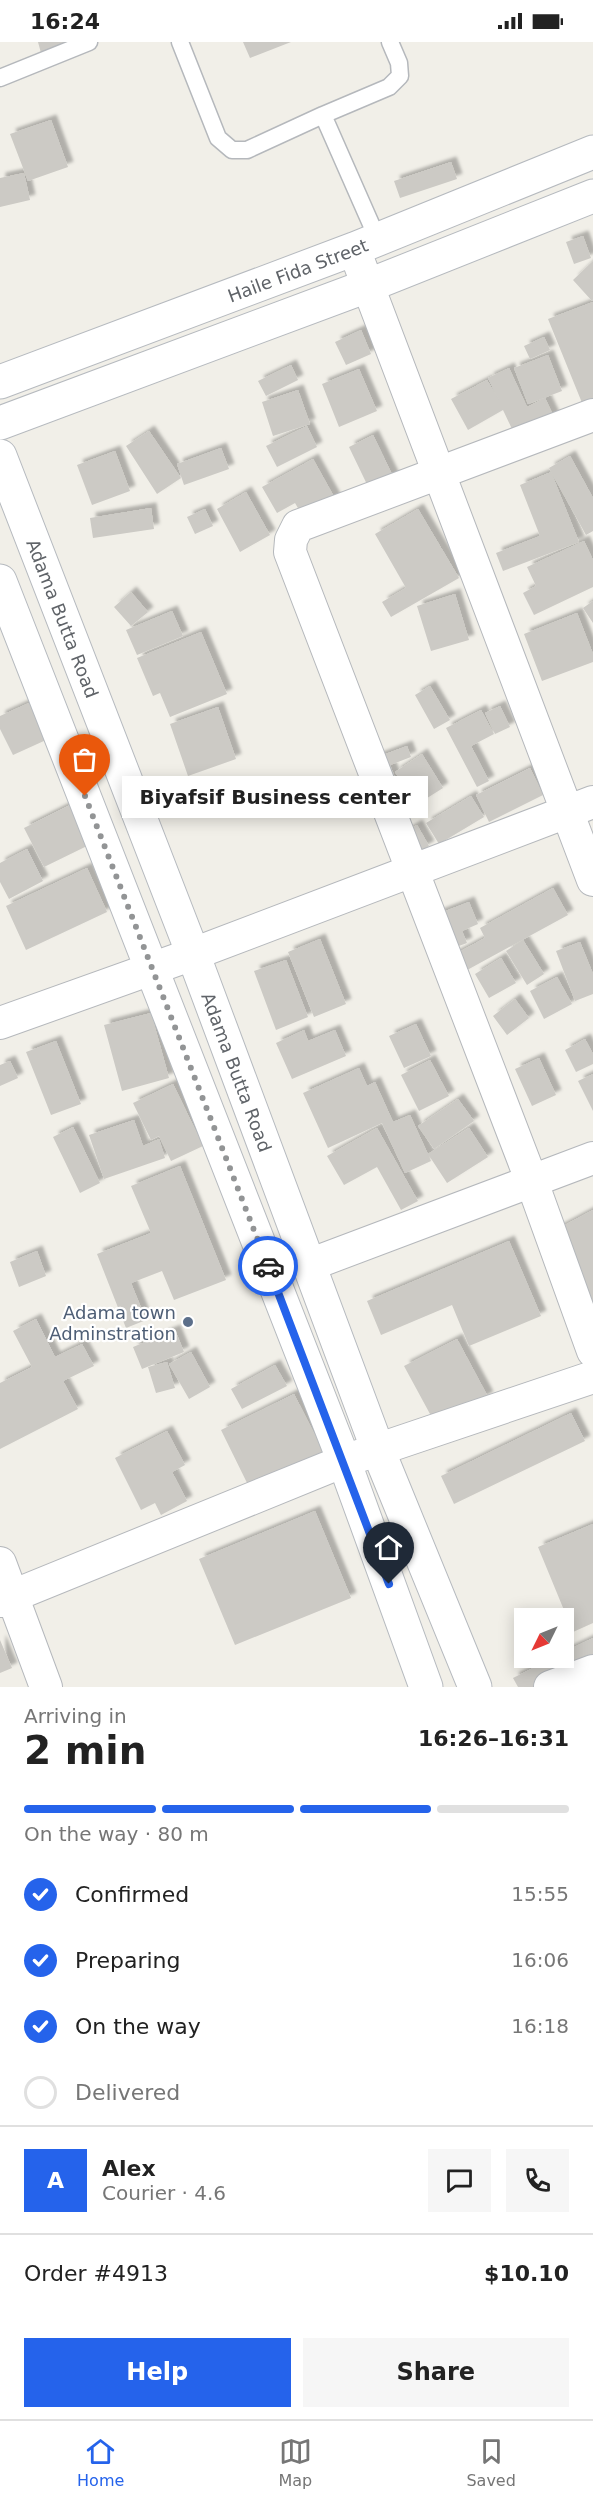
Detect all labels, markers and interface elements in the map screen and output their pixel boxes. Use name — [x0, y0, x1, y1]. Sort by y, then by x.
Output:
text: 16:24 — [30, 9, 100, 34]
street label: Haile Fida Street — [225, 234, 371, 306]
street label: Adama Butta Road — [23, 536, 103, 701]
pin — [59, 734, 110, 796]
icon: bag — [68, 743, 101, 776]
callout: Biyafsif Business center — [121, 775, 427, 817]
text: Biyafsif Business center — [139, 785, 411, 809]
street label: Adama Butta Road — [198, 989, 276, 1155]
courier — [238, 1236, 298, 1296]
icon: car — [252, 1250, 285, 1283]
place label: Adama town Adminstration — [49, 1302, 176, 1344]
marker: Adama town Adminstration — [181, 1315, 195, 1329]
pin — [363, 1522, 414, 1584]
icon: home — [372, 1531, 405, 1564]
north arrow — [514, 1608, 574, 1668]
map controls — [514, 1608, 574, 1668]
text: Arriving in — [24, 1704, 127, 1728]
text: 16:26–16:31 — [418, 1726, 569, 1751]
text: 2 min — [24, 1728, 146, 1773]
text: On the way · 80 m — [24, 1822, 209, 1846]
icon: check — [24, 1878, 57, 1911]
text: Confirmed — [75, 1882, 189, 1907]
text: 15:55 — [511, 1882, 569, 1906]
icon: check — [24, 1944, 57, 1977]
text: Preparing — [75, 1948, 181, 1973]
text: 16:06 — [511, 1948, 569, 1972]
icon: check — [24, 2010, 57, 2043]
text: On the way — [75, 2014, 201, 2039]
text: 16:18 — [511, 2014, 569, 2038]
text: Delivered — [75, 2080, 180, 2105]
button: chat — [428, 2149, 491, 2212]
button: phone — [506, 2149, 569, 2212]
text: Alex — [102, 2156, 156, 2181]
text: A — [47, 2168, 64, 2193]
text: Courier · 4.6 — [102, 2181, 226, 2205]
text: Order #4913 — [24, 2261, 168, 2286]
text: $10.10 — [484, 2261, 569, 2286]
button: Help — [24, 2338, 291, 2407]
button: Share — [303, 2338, 569, 2407]
tab: Home — [77, 2435, 124, 2490]
tab: Map — [279, 2435, 312, 2490]
tab: Saved — [466, 2435, 516, 2490]

